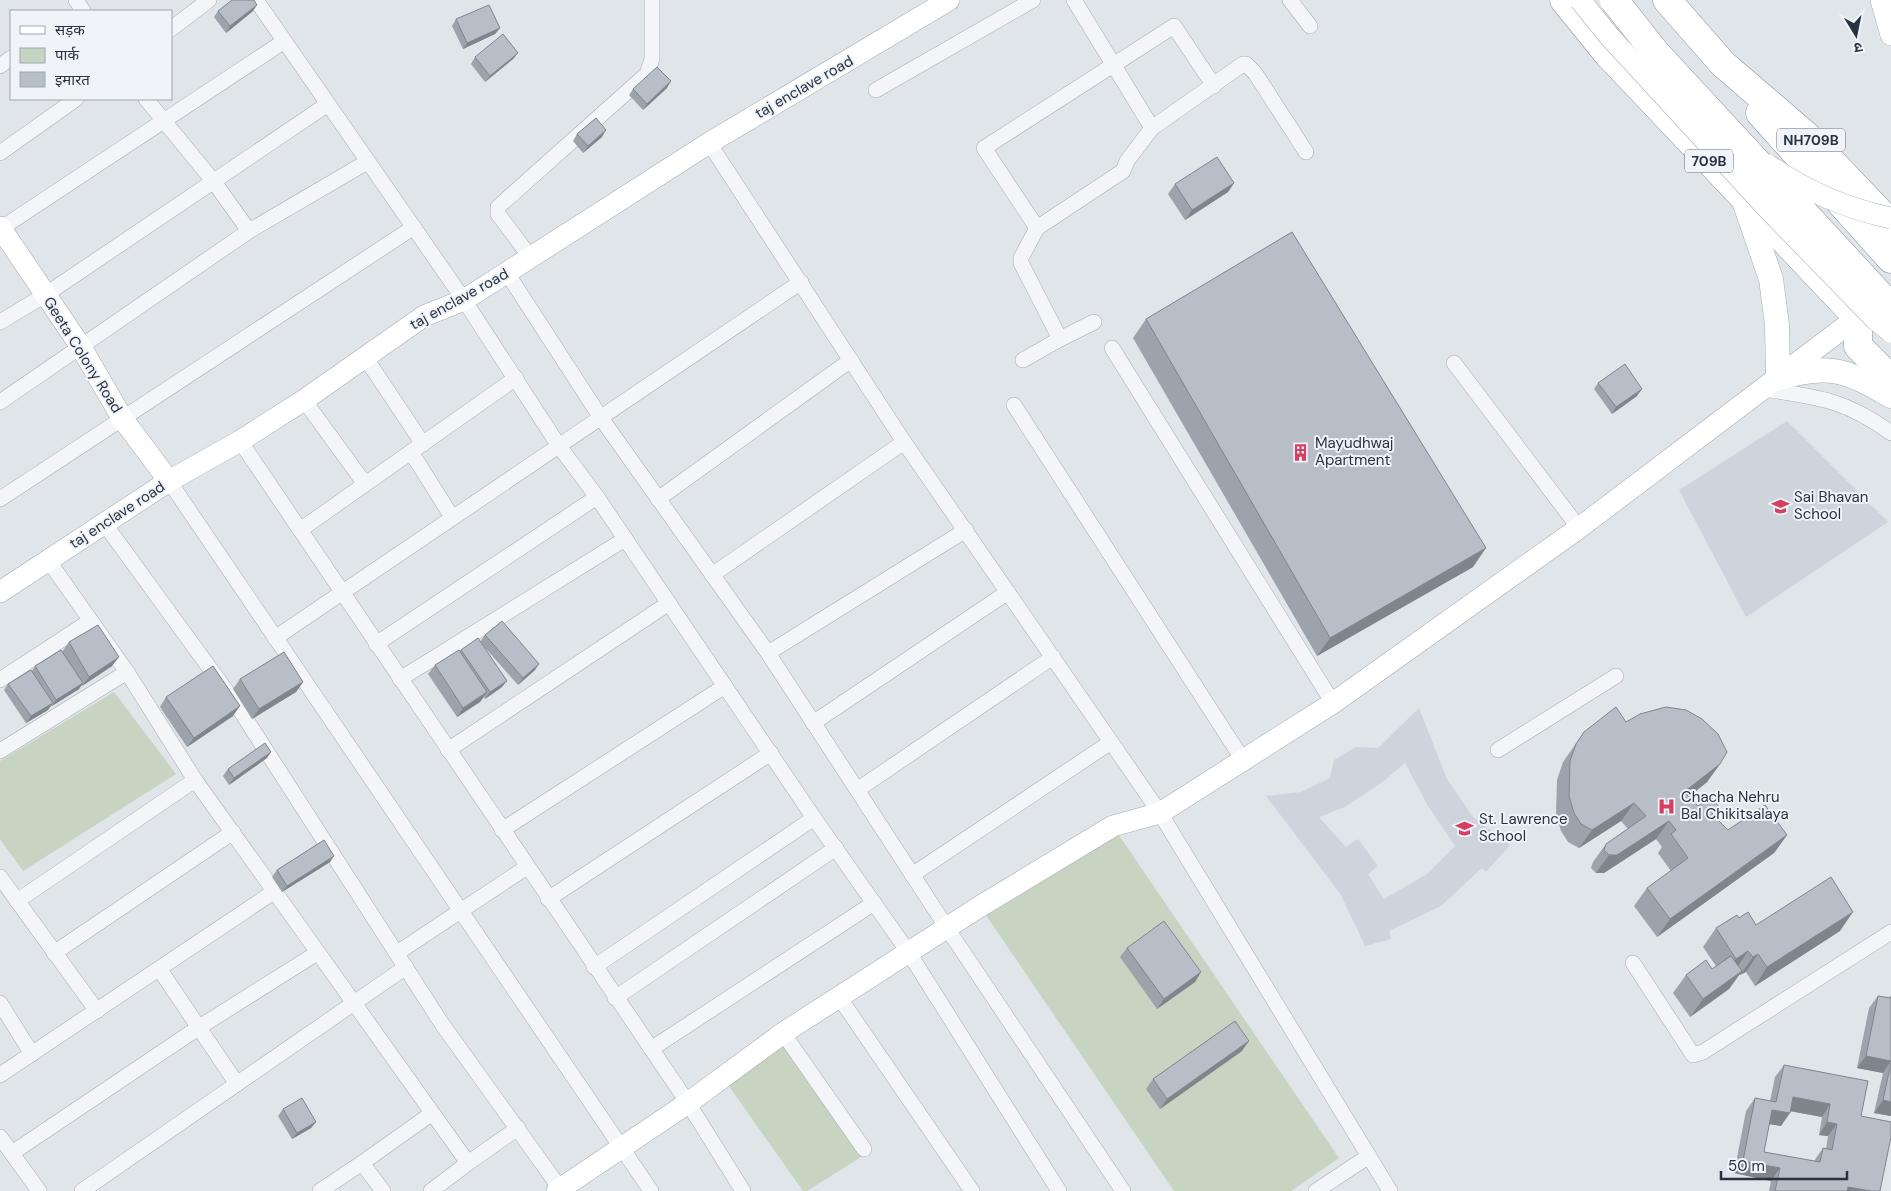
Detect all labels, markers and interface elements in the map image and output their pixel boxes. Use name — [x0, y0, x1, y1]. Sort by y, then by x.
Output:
legend — [10, 10, 172, 100]
north arrow — [1831, 10, 1881, 60]
text: सड़क — [55, 20, 85, 40]
text: उ — [1852, 38, 1864, 58]
text: पार्क — [55, 45, 79, 65]
street label: taj enclave road — [751, 51, 857, 123]
text: इमारत — [55, 70, 90, 90]
road number: NH709B — [1777, 128, 1845, 152]
road number: 709B — [1685, 150, 1733, 172]
street label: taj enclave road — [406, 263, 512, 335]
street label: Geeta Colony Road — [39, 293, 127, 417]
place label: Mayudhwaj Apartment — [1315, 433, 1394, 470]
building icon: Mayudhwaj Apartment — [1291, 442, 1311, 462]
street label: taj enclave road — [65, 477, 169, 553]
place label: Sai Bhavan School — [1794, 487, 1868, 524]
school or university icon: Sai Bhavan School — [1770, 496, 1790, 516]
place label: Chacha Nehru Bal Chikitsalaya — [1681, 787, 1789, 824]
hospital icon: Chacha Nehru Bal Chikitsalaya — [1657, 796, 1677, 816]
place label: St. Lawrence School — [1479, 809, 1567, 846]
school or university icon: St. Lawrence School — [1455, 818, 1475, 838]
scale bar — [1721, 1148, 1847, 1180]
text: 50 m — [1728, 1156, 1765, 1176]

